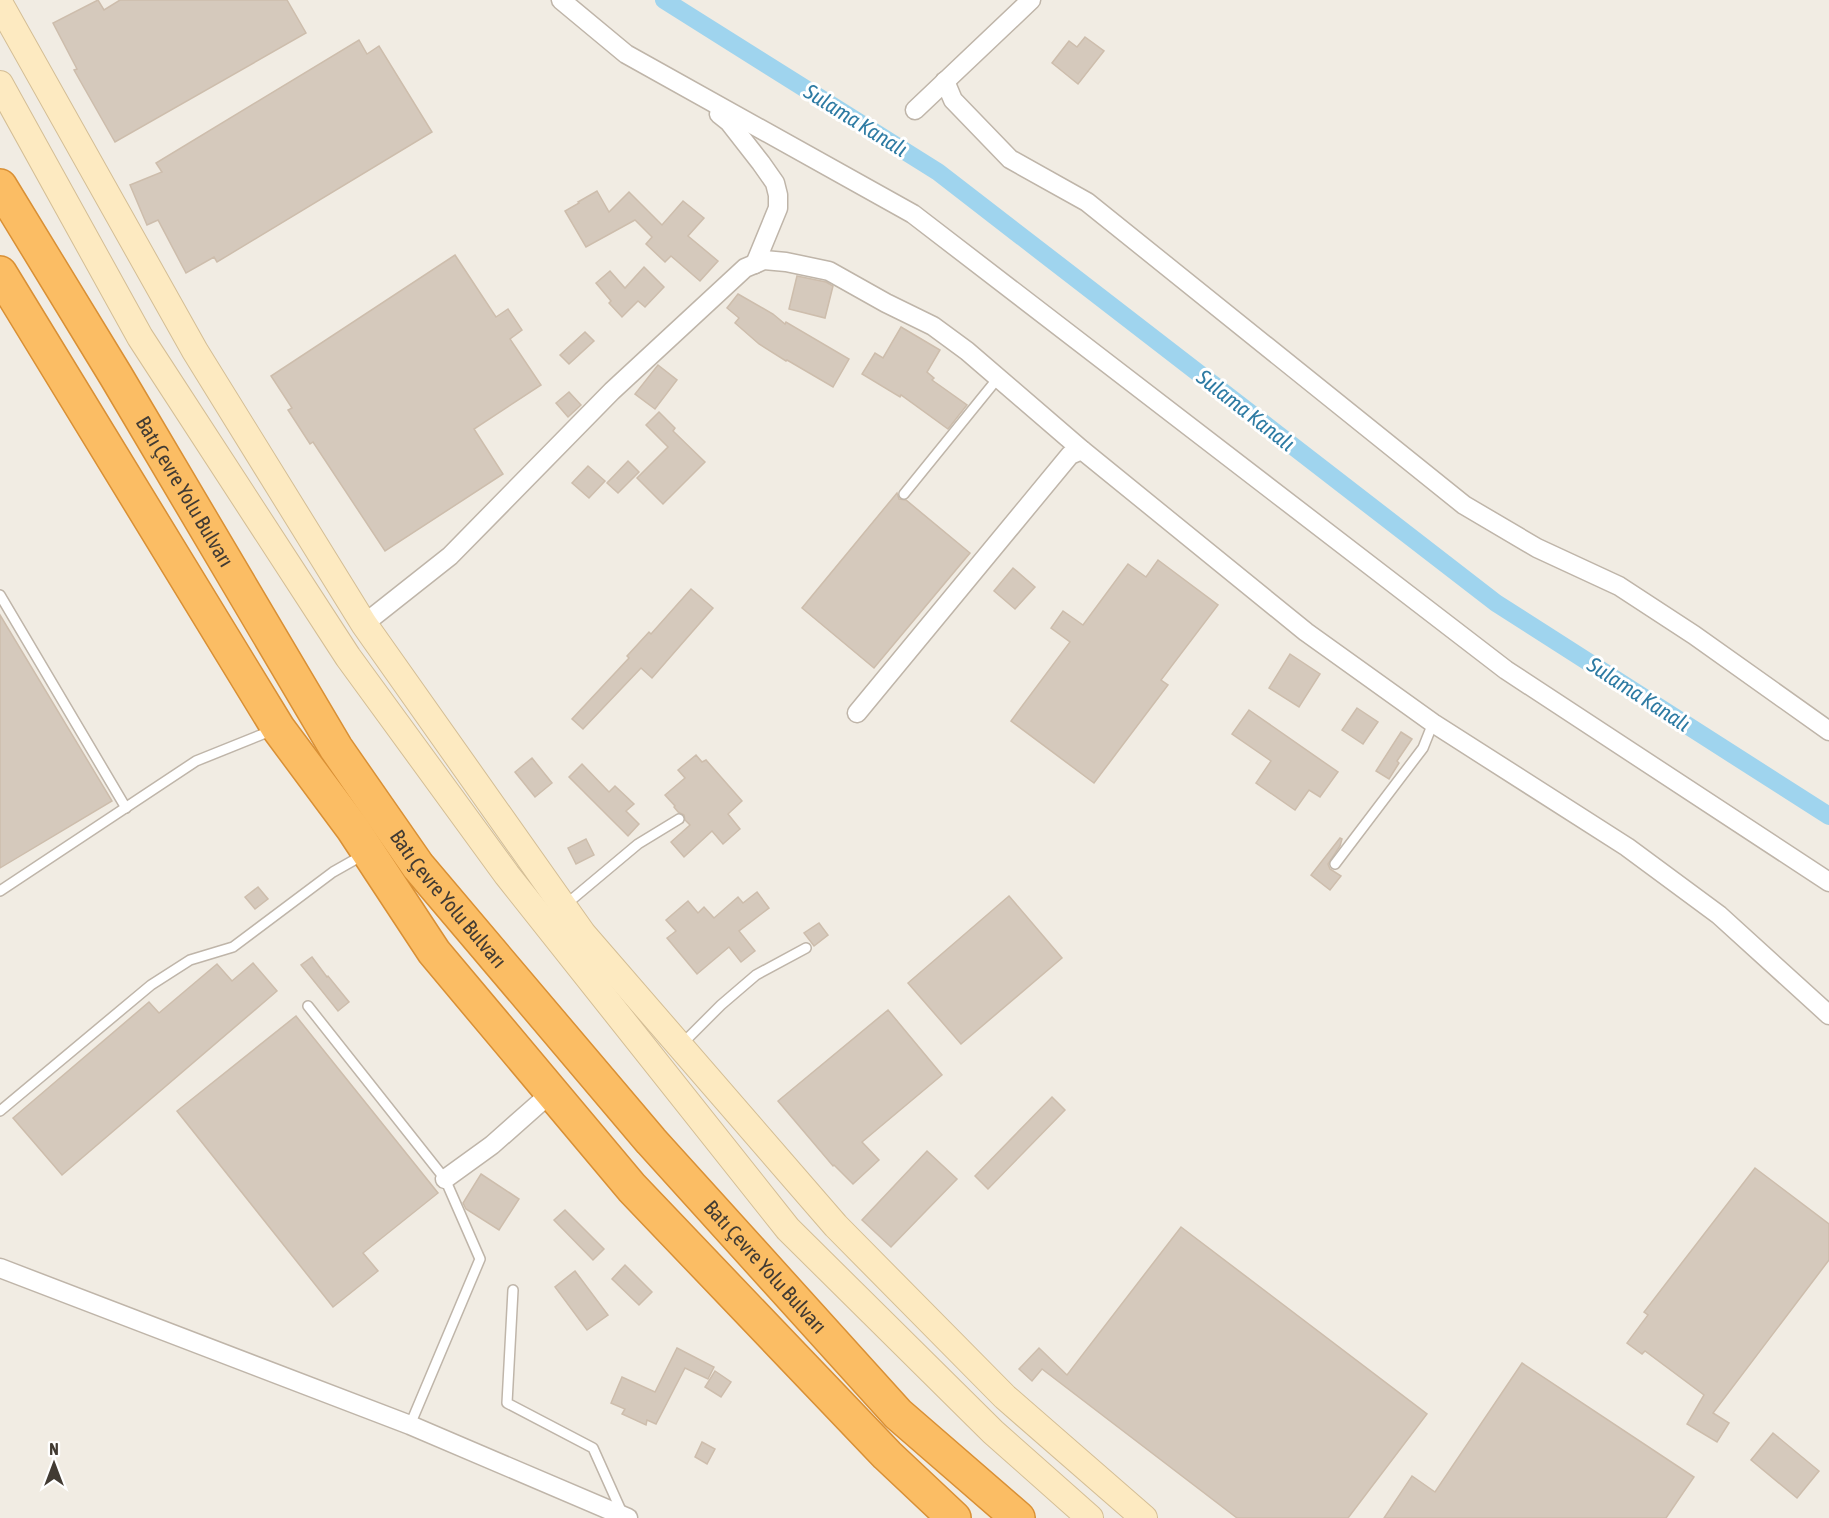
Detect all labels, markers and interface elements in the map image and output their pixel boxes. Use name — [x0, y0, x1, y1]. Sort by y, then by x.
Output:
water label: Sulama Kanalı — [799, 77, 913, 162]
water label: Sulama Kanalı — [1191, 363, 1300, 456]
street label: Batı Çevre Yolu Bulvarı — [131, 411, 239, 571]
water label: Sulama Kanalı — [1582, 651, 1695, 737]
street label: Batı Çevre Yolu Bulvarı — [386, 825, 512, 972]
street label: Batı Çevre Yolu Bulvarı — [700, 1195, 832, 1338]
north arrow — [24, 1434, 84, 1494]
text: N — [49, 1440, 59, 1458]

